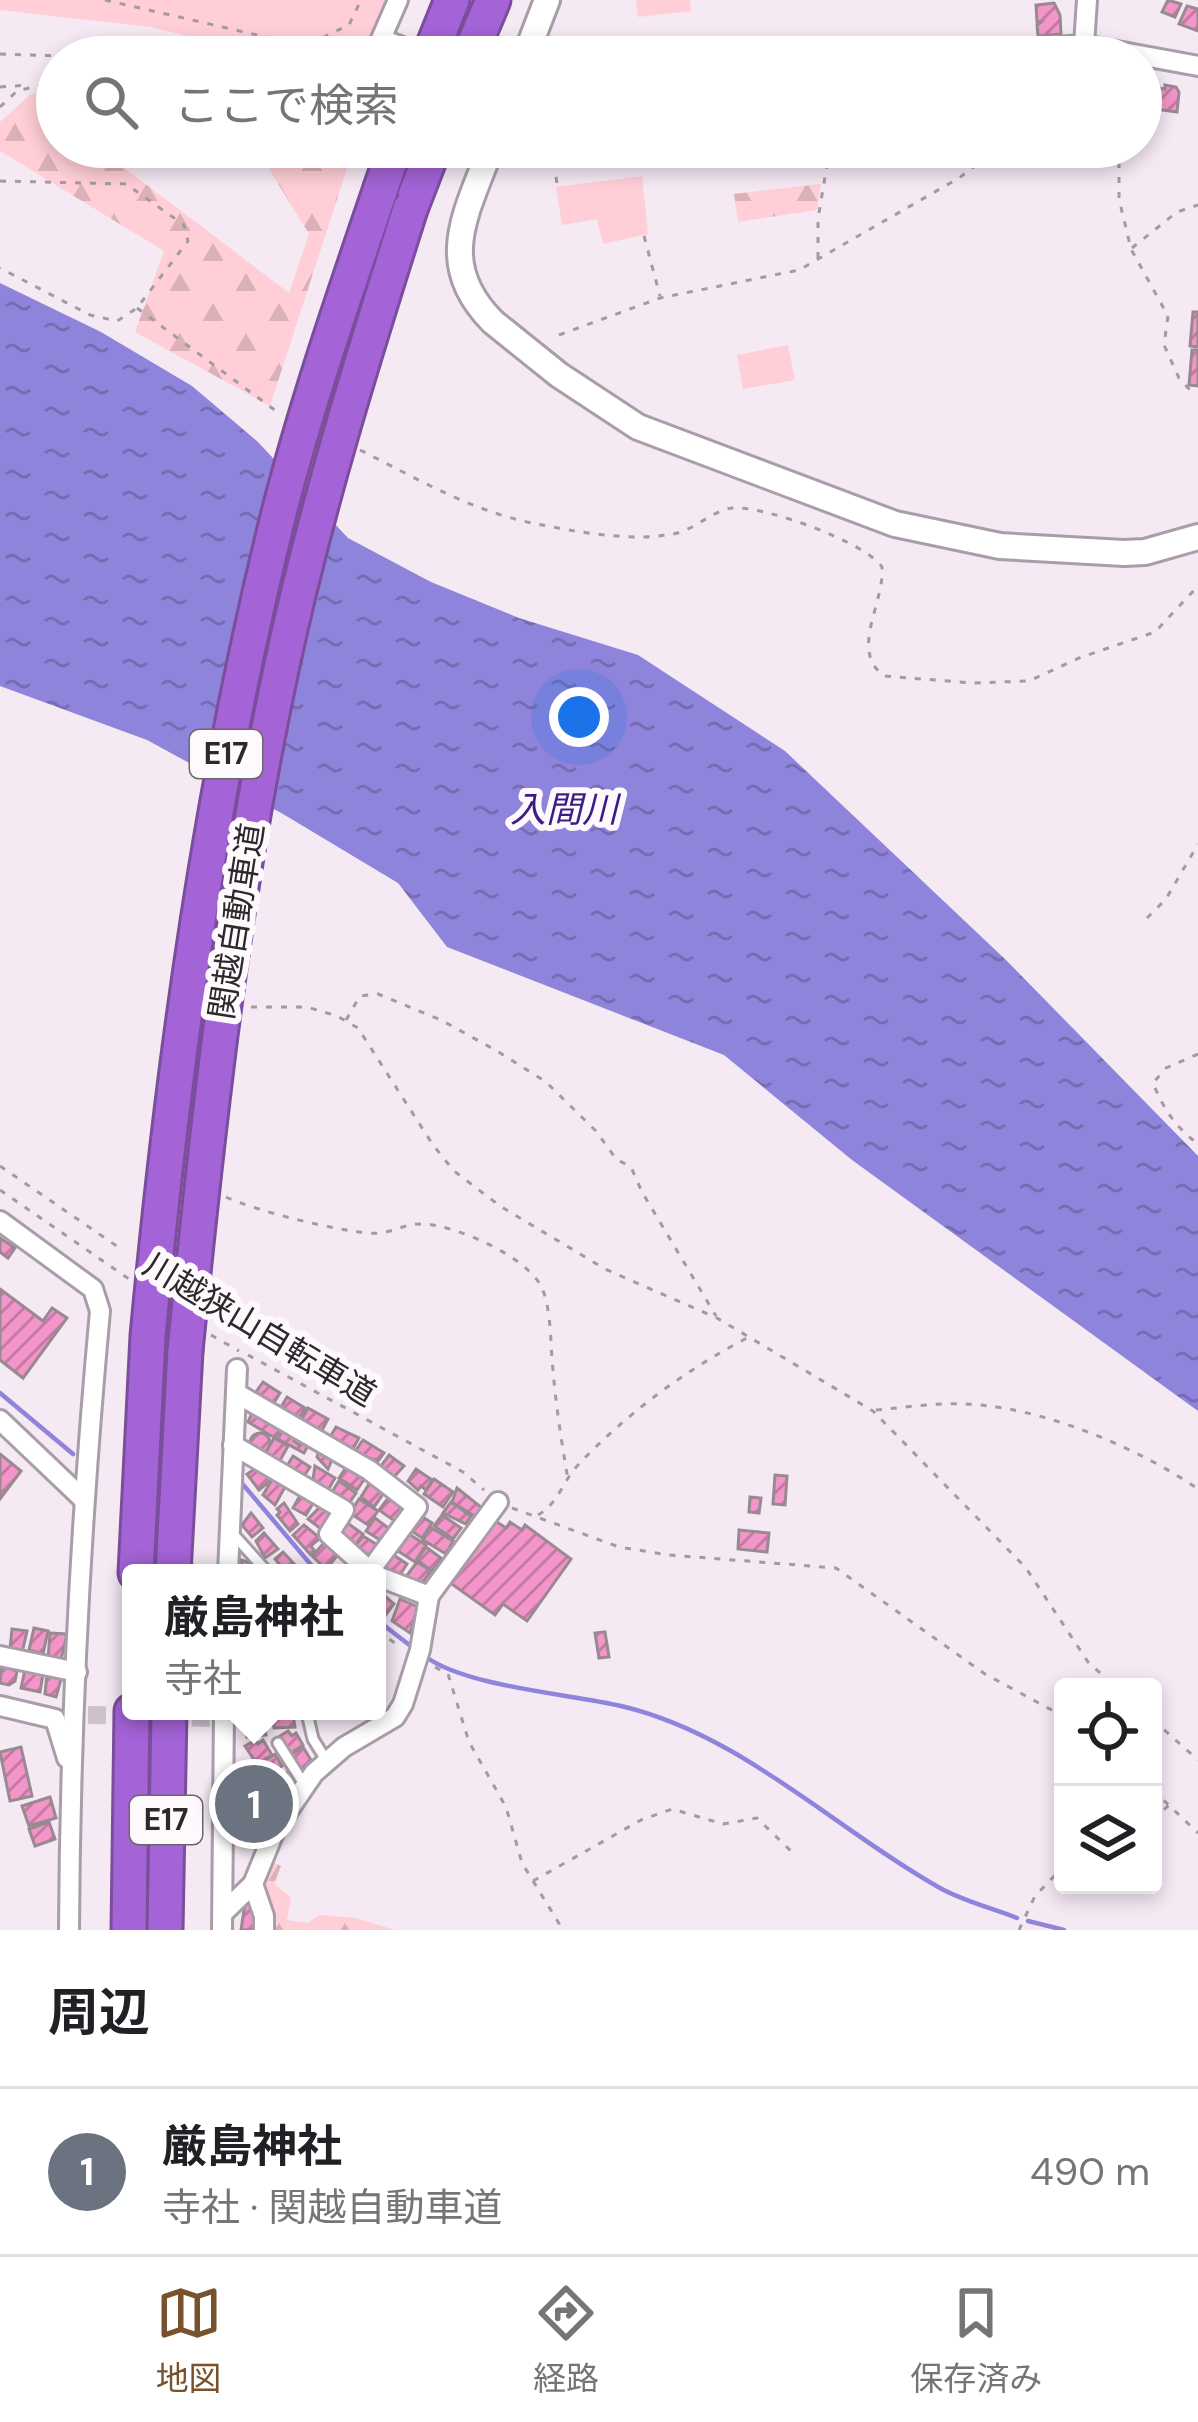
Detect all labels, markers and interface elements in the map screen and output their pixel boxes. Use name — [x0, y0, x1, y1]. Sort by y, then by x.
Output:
search box — [36, 36, 1162, 168]
icon: search — [78, 69, 144, 135]
text: ここで検索 — [174, 76, 399, 135]
your location — [549, 687, 609, 747]
road number: E17 — [190, 730, 262, 778]
water label: 入間川 — [510, 786, 622, 833]
street label: 関越自動車道 — [200, 820, 273, 1022]
street label: 川越狭山自転車道 — [136, 1243, 384, 1416]
popup — [122, 1564, 386, 1720]
text: 厳島神社 — [164, 1588, 344, 1647]
text: 寺社 — [164, 1653, 242, 1704]
map controls — [1054, 1678, 1162, 1894]
button: locate — [1054, 1678, 1162, 1786]
pin: 1 — [215, 1759, 293, 1849]
button: layers — [1054, 1786, 1162, 1894]
road number: E17 — [130, 1796, 202, 1844]
text: 周辺 — [48, 1979, 150, 2046]
text: 厳島神社 — [162, 2117, 342, 2176]
text: 1 — [80, 2146, 94, 2197]
text: 490 m — [1030, 2146, 1150, 2197]
text: 寺社 · 関越自動車道 — [162, 2182, 502, 2233]
tab: 地図 — [156, 2280, 222, 2400]
tab: 経路 — [533, 2280, 599, 2400]
tab: 保存済み — [910, 2280, 1042, 2400]

